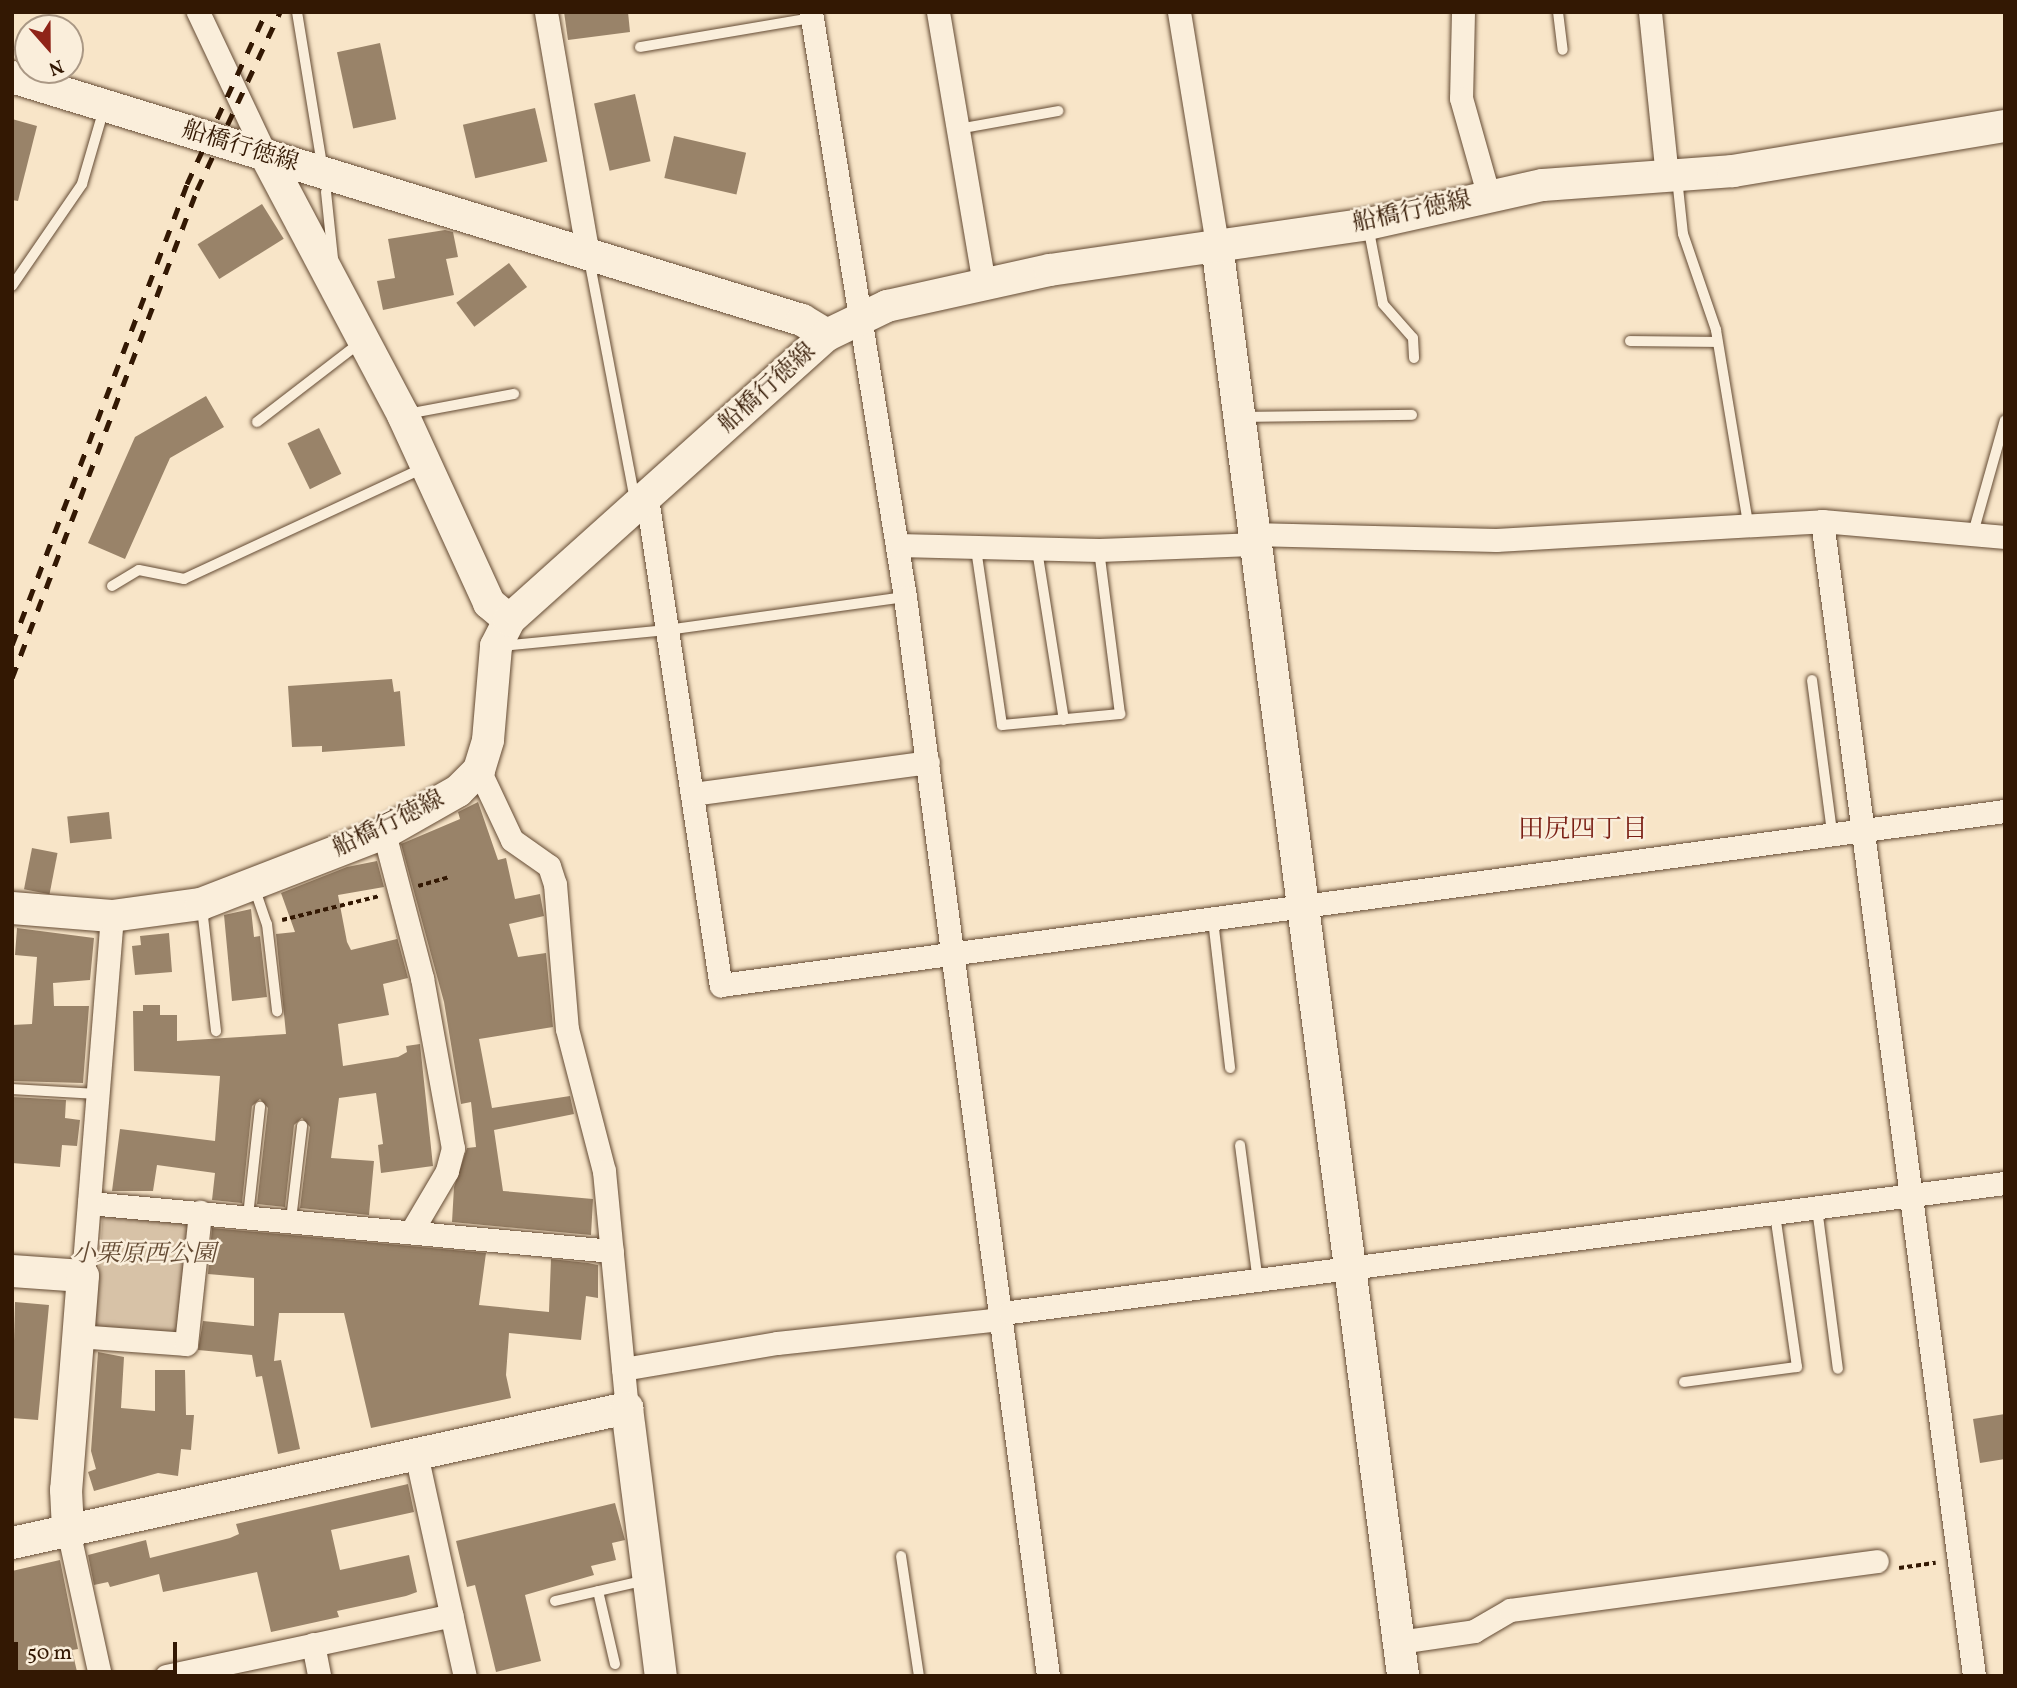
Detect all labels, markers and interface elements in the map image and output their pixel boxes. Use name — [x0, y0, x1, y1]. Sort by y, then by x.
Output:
north arrow — [14, 14, 84, 84]
text: N — [45, 52, 67, 81]
street label: 船橋行徳線 — [178, 117, 302, 179]
street label: 船橋行徳線 — [1350, 186, 1474, 240]
street label: 船橋行徳線 — [714, 338, 822, 440]
street label: 船橋行徳線 — [329, 786, 449, 864]
district label: 田尻四丁目 — [1518, 815, 1648, 847]
park label: 小栗原西公園 — [72, 1242, 216, 1270]
scale bar — [18, 1628, 180, 1672]
text: 50 m — [27, 1639, 72, 1668]

